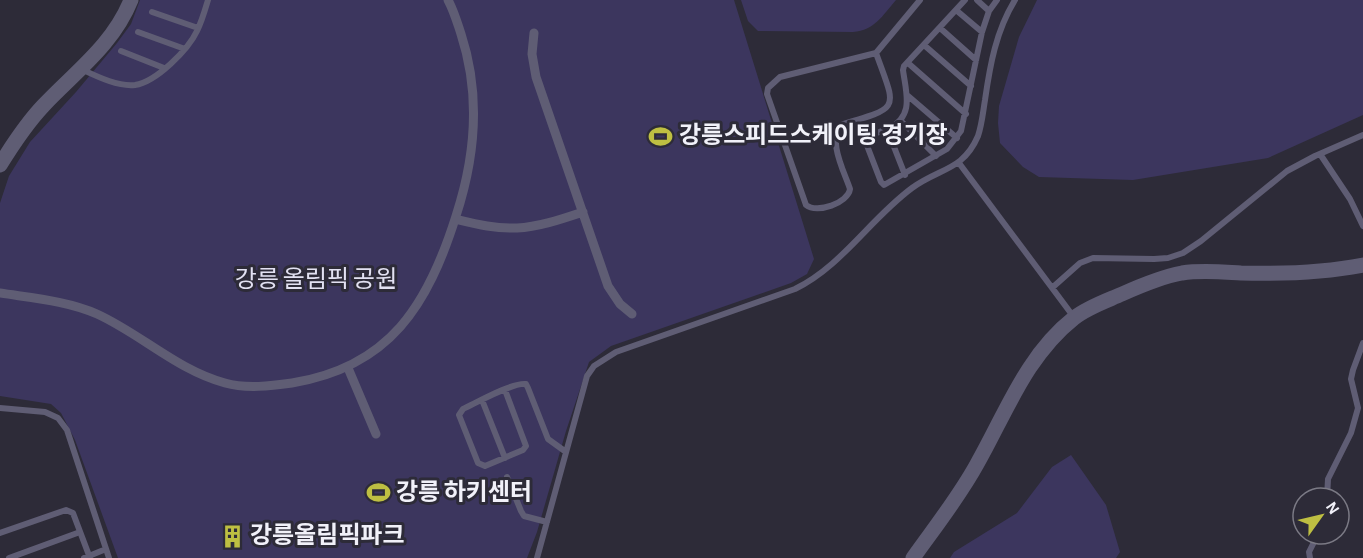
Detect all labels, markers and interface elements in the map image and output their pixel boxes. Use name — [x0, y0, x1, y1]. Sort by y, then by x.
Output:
place label: 강릉스피드스케이팅 경기장 — [679, 122, 948, 148]
sports icon: 강릉스피드스케이팅 경기장 — [648, 123, 674, 149]
park label: 강릉 올림픽 공원 — [235, 267, 397, 292]
place label: 강릉 하키센터 — [396, 479, 532, 505]
sports icon: 강릉 하키센터 — [365, 480, 391, 506]
north arrow — [1291, 486, 1351, 546]
text: N — [1323, 499, 1342, 517]
place label: 강릉올림픽파크 — [250, 522, 405, 548]
building icon: 강릉올림픽파크 — [219, 523, 245, 549]

